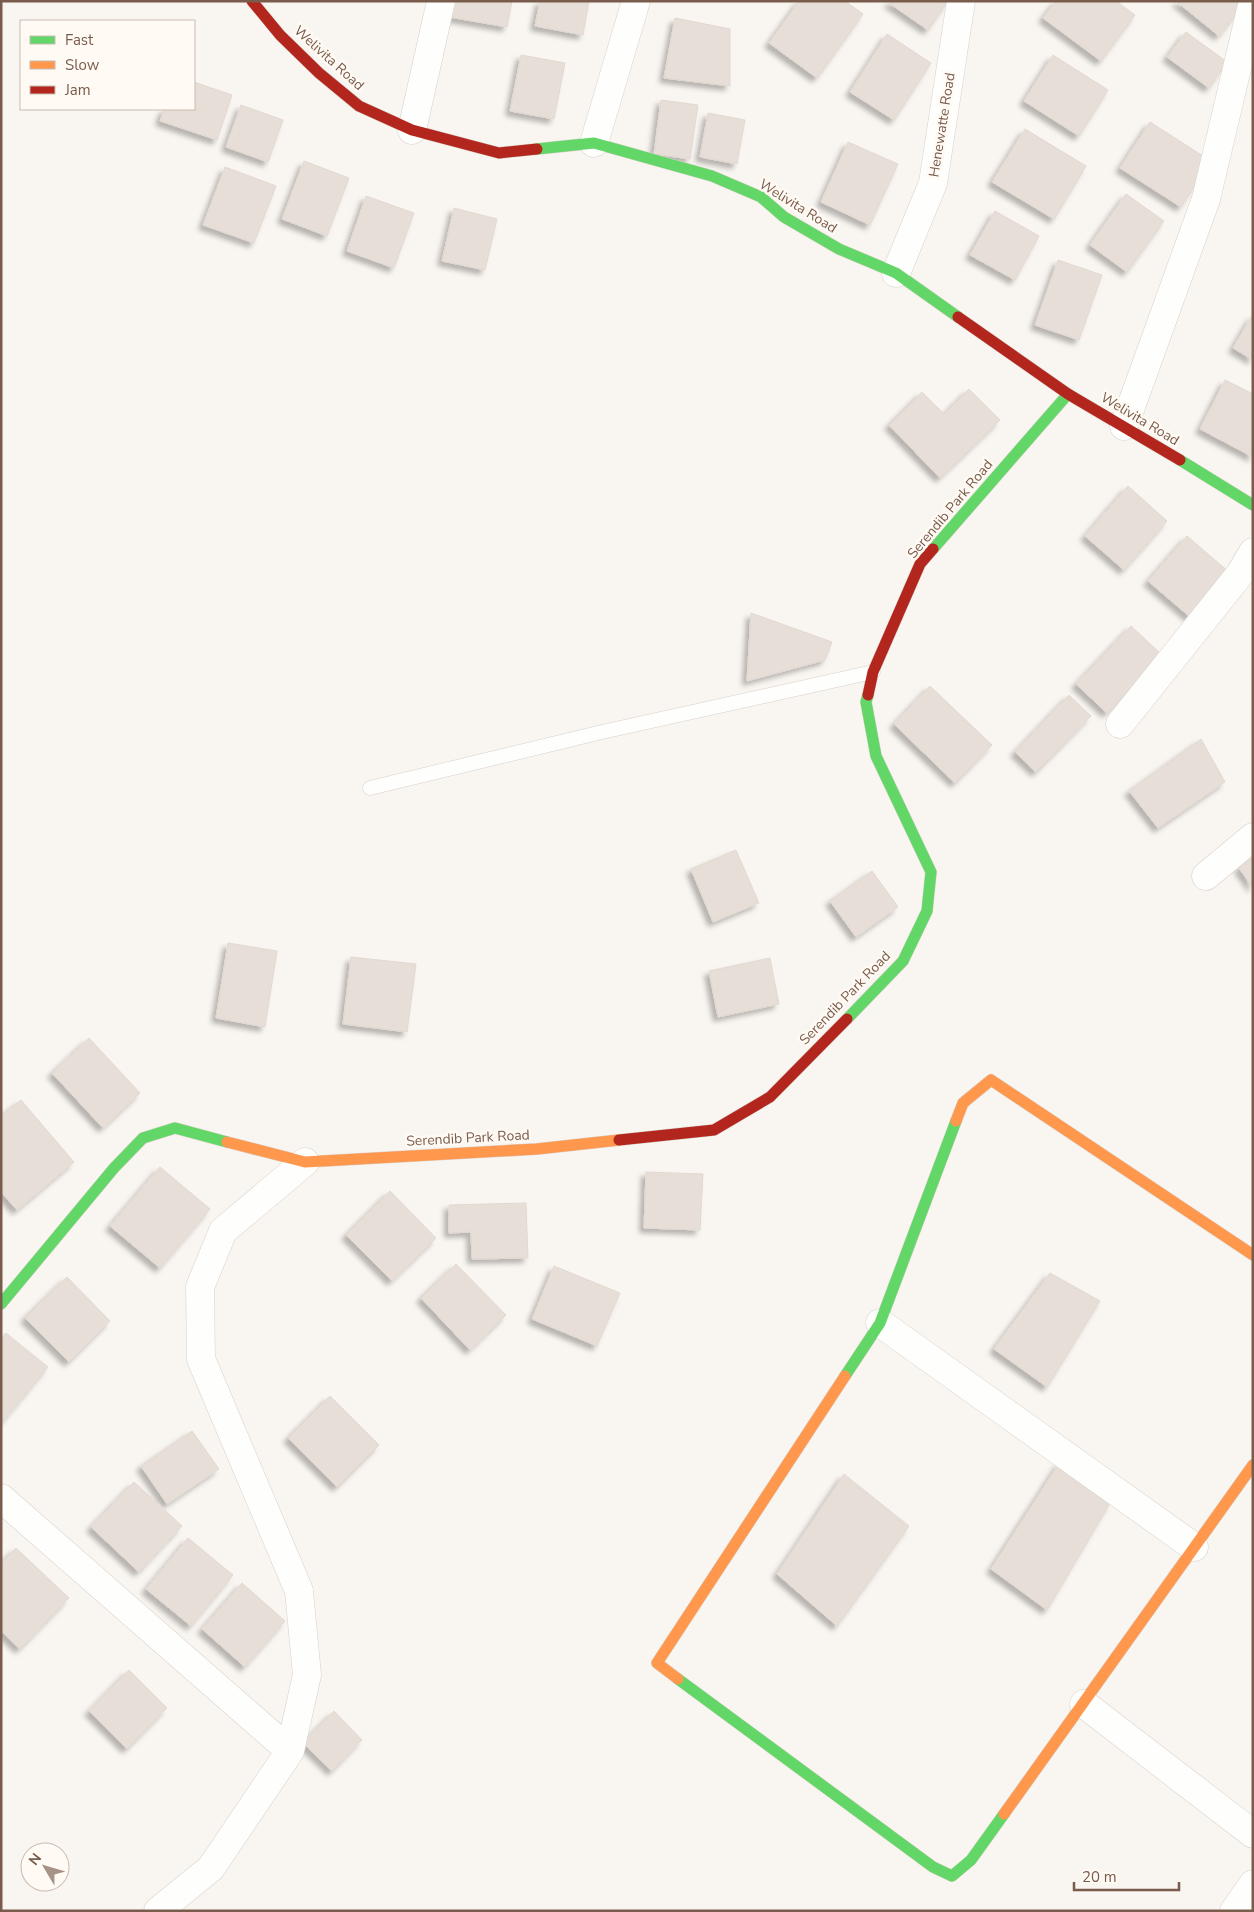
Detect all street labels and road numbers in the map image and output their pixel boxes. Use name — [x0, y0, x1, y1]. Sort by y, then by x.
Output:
street label: Welivita Road — [290, 21, 368, 95]
street label: Henewatte Road — [924, 71, 960, 179]
street label: Welivita Road — [755, 175, 841, 237]
street label: Welivita Road — [1097, 388, 1183, 450]
street label: Serendib Park Road — [903, 456, 997, 562]
street label: Serendib Park Road — [795, 947, 895, 1049]
street label: Serendib Park Road — [406, 1125, 530, 1151]

